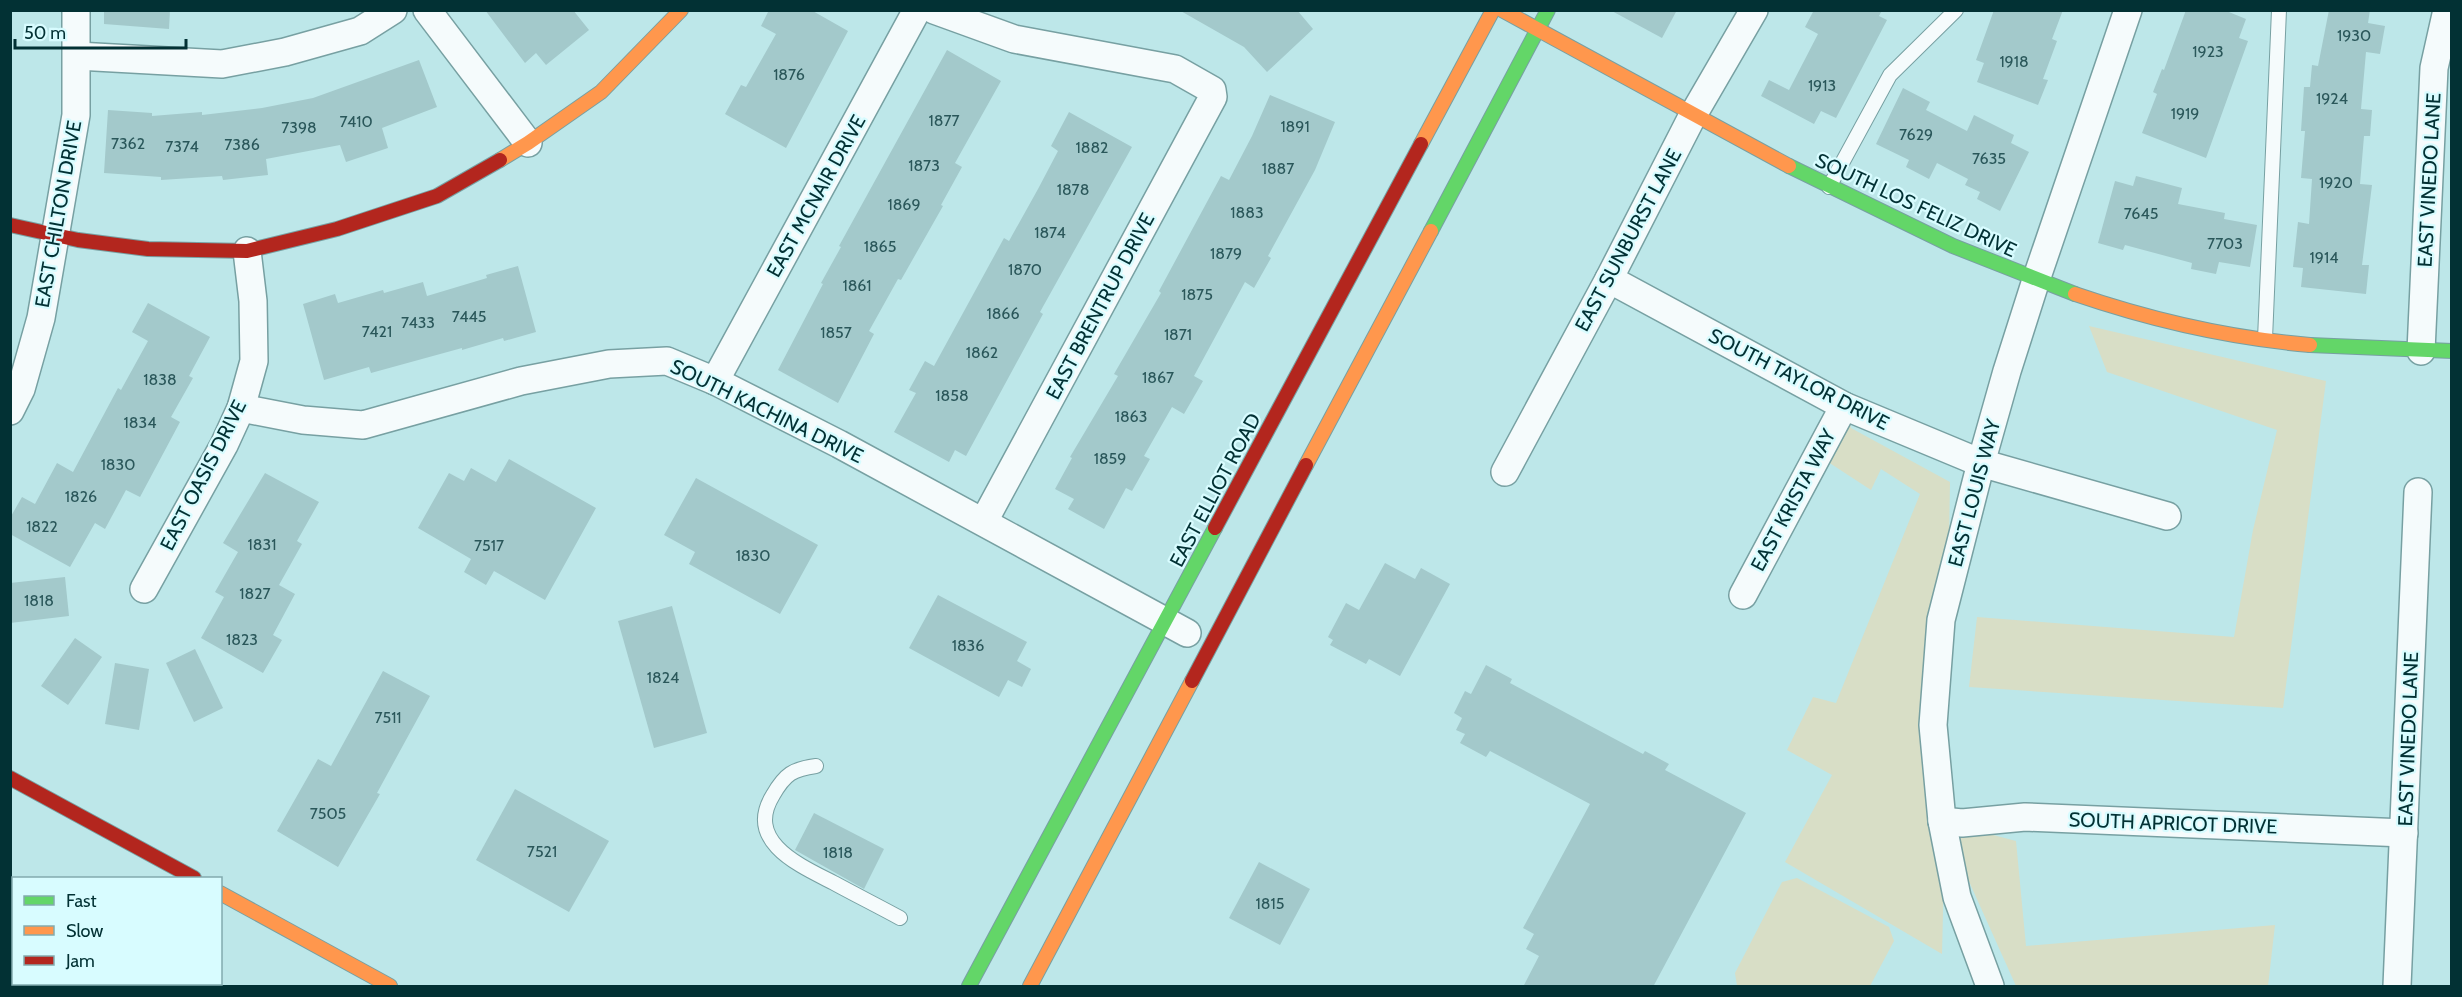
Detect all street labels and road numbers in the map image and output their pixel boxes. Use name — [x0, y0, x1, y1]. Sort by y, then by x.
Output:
street label: EAST VINEDO LANE — [2412, 92, 2446, 268]
street label: EAST MCNAIR DRIVE — [761, 111, 871, 281]
street label: EAST CHILTON DRIVE — [30, 119, 86, 309]
street label: EAST SUNBURST LANE — [1570, 145, 1686, 335]
street label: SOUTH LOS FELIZ DRIVE — [1812, 148, 2020, 262]
street label: EAST BRENTRUP DRIVE — [1041, 209, 1159, 403]
street label: SOUTH TAYLOR DRIVE — [1705, 323, 1893, 435]
street label: SOUTH KACHINA DRIVE — [667, 354, 867, 468]
street label: EAST OASIS DRIVE — [155, 396, 251, 554]
street label: EAST ELLIOT ROAD — [1164, 409, 1266, 571]
street label: EAST LOUIS WAY — [1943, 416, 2005, 569]
street label: EAST KRISTA WAY — [1745, 424, 1841, 575]
street label: EAST VINEDO LANE — [2393, 651, 2423, 827]
street label: SOUTH APRICOT DRIVE — [2068, 807, 2278, 839]

